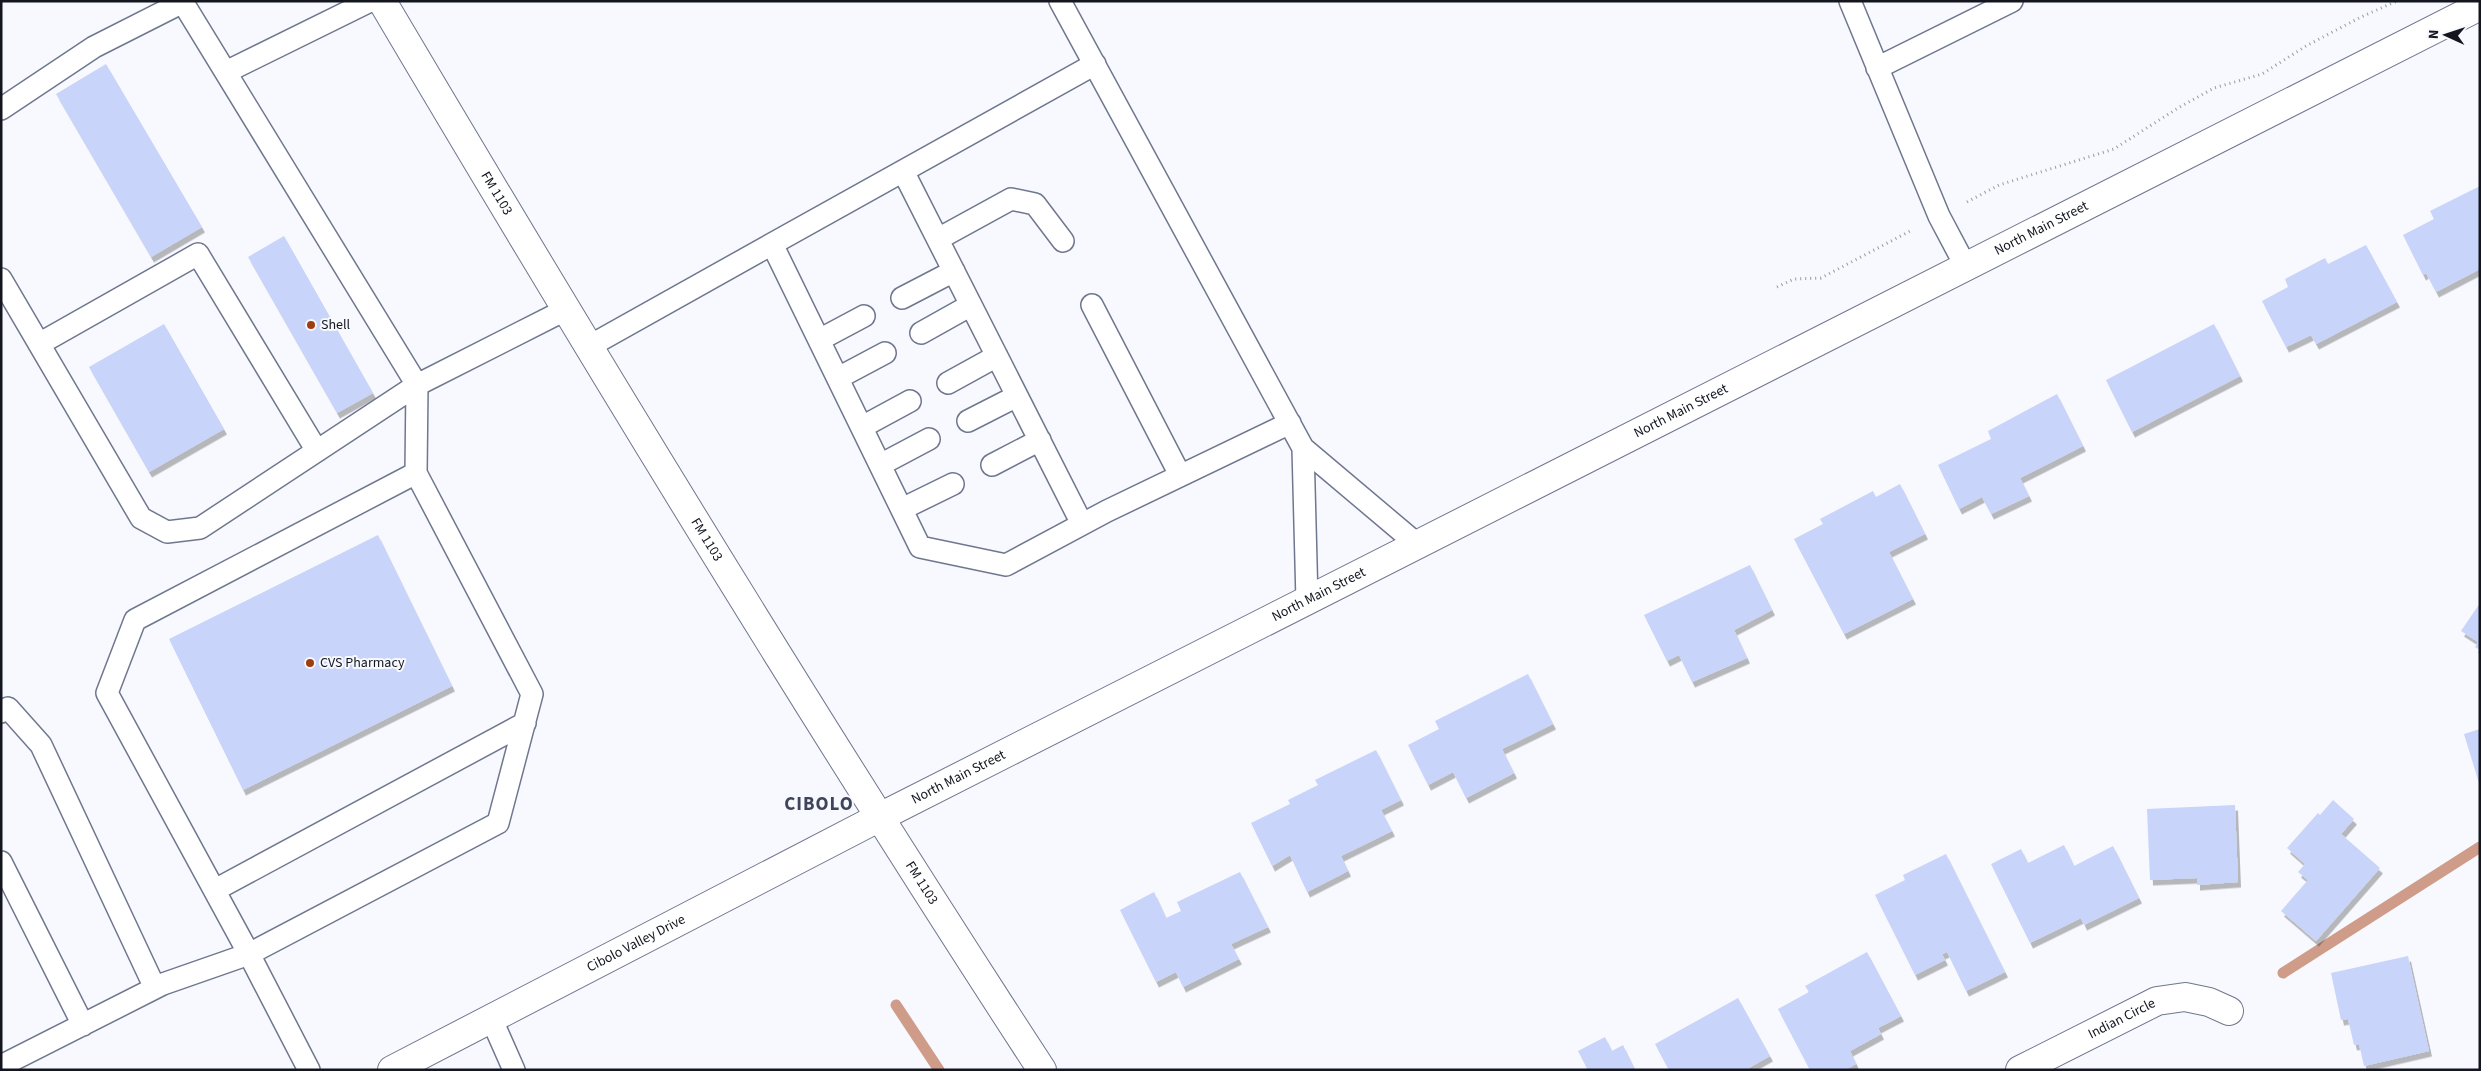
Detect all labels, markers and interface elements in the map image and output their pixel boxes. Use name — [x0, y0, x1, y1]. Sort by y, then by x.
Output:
north arrow — [2421, 10, 2471, 60]
text: N — [2424, 29, 2444, 40]
street label: FM 1103 — [476, 168, 517, 219]
street label: North Main Street — [1991, 196, 2092, 261]
place label: Shell — [321, 315, 351, 335]
marker: Shell — [305, 319, 317, 331]
street label: North Main Street — [1631, 379, 1732, 443]
street label: FM 1103 — [686, 514, 728, 565]
street label: North Main Street — [1268, 562, 1370, 627]
place label: CVS Pharmacy — [320, 653, 405, 673]
marker: CVS Pharmacy — [304, 657, 316, 669]
street label: North Main Street — [908, 745, 1009, 809]
district label: CIBOLO — [784, 791, 854, 818]
street label: FM 1103 — [900, 858, 943, 909]
street label: Cibolo Valley Drive — [583, 910, 689, 977]
street label: Indian Circle — [2085, 993, 2159, 1044]

